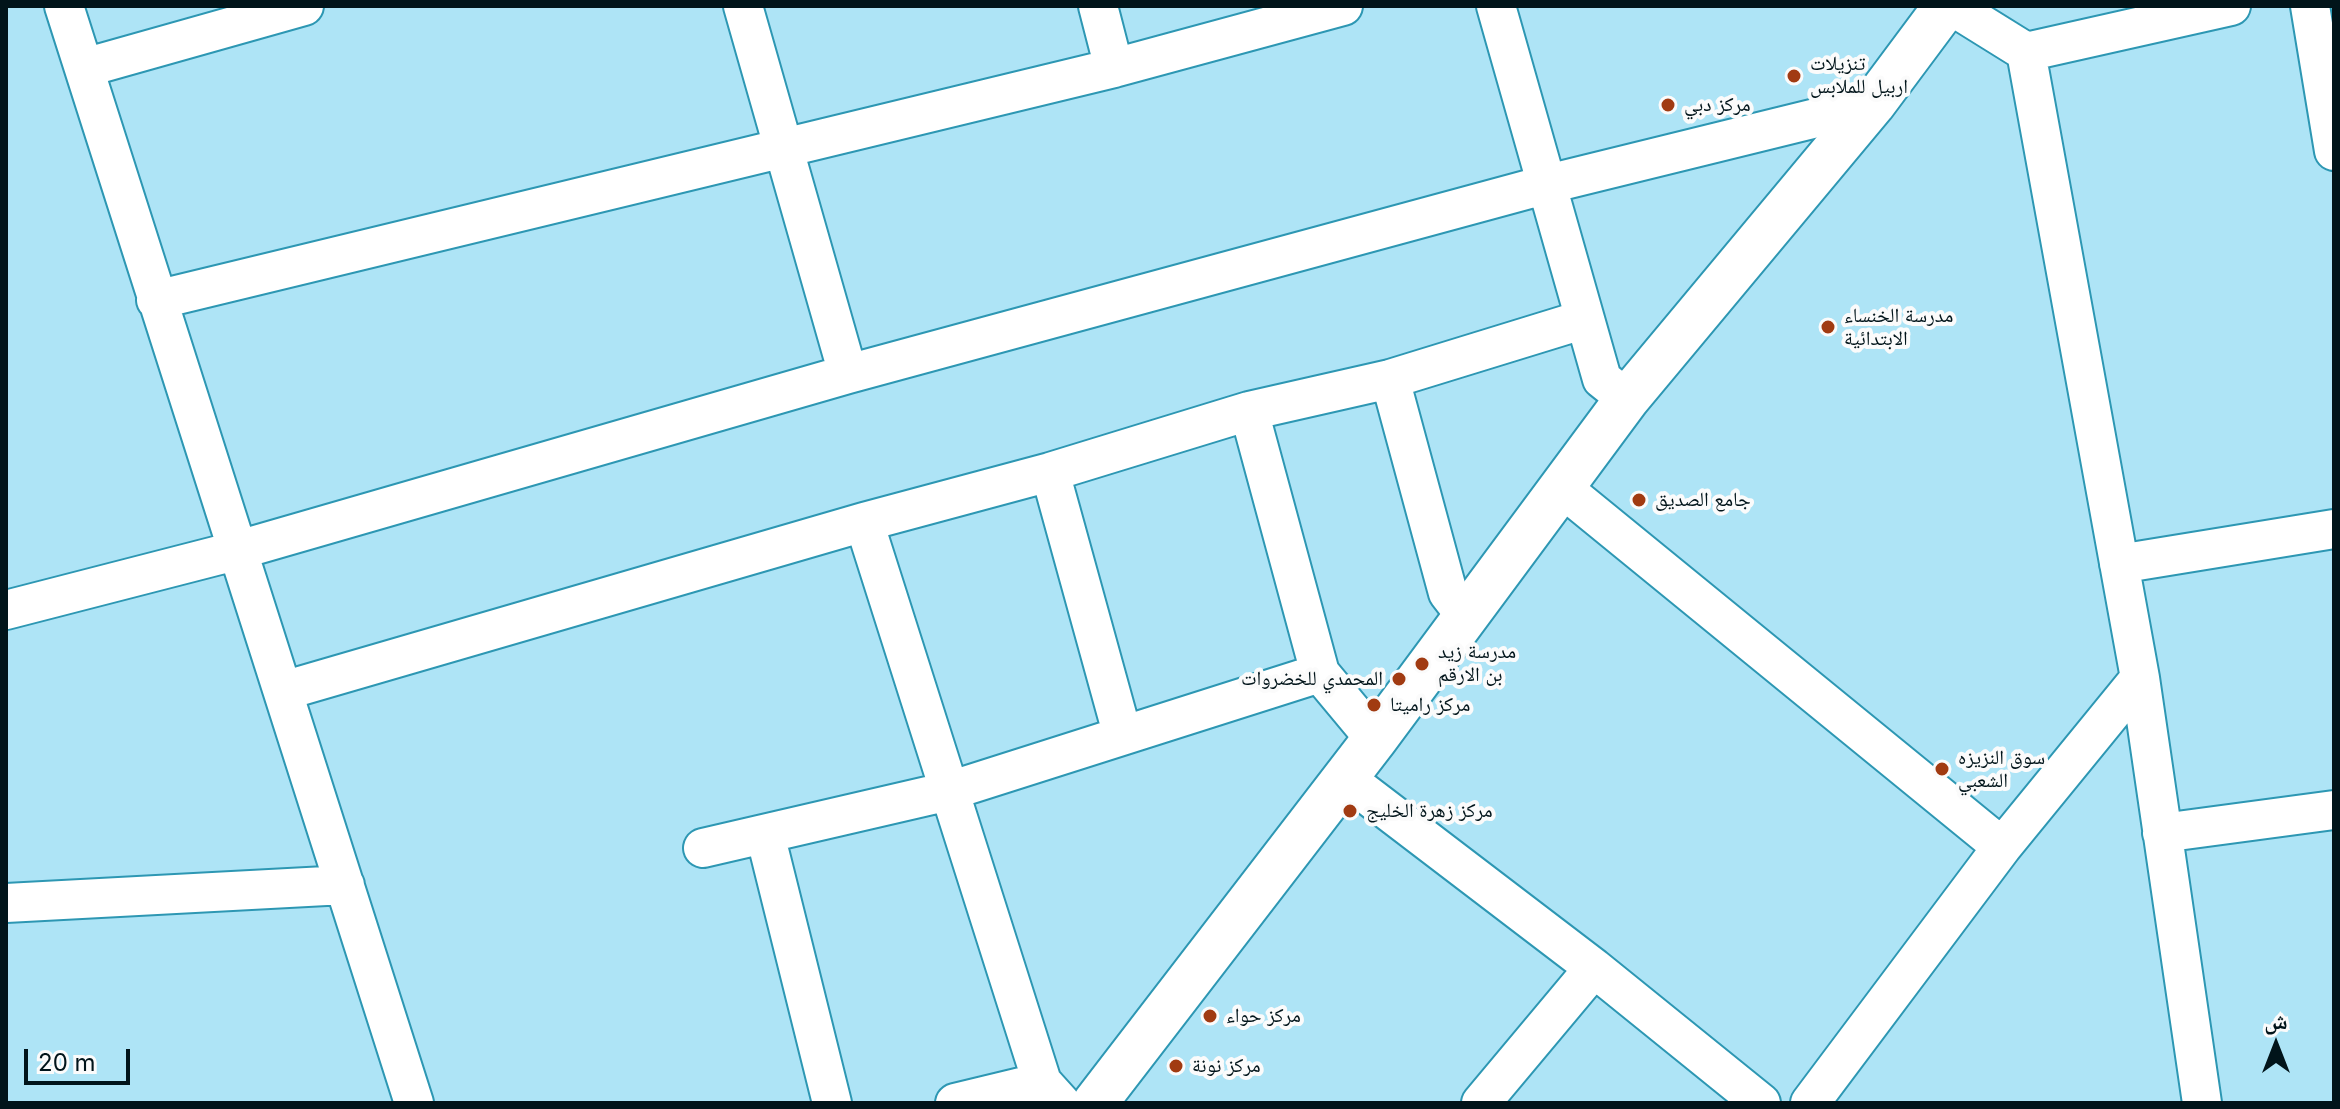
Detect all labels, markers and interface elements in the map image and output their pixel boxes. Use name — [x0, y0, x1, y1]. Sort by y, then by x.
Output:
place label: تنزيلات اربيل للملابس — [1810, 52, 1908, 99]
marker: تنزيلات اربيل للملابس — [1785, 67, 1803, 85]
place label: مركز دبي — [1684, 93, 1751, 117]
marker: مركز دبي — [1659, 96, 1677, 114]
place label: مدرسة الخنساء الابتدائية — [1844, 304, 1953, 351]
marker: مدرسة الخنساء الابتدائية — [1819, 318, 1837, 336]
place label: جامع الصديق — [1655, 488, 1751, 512]
marker: جامع الصديق — [1630, 491, 1648, 509]
place label: مدرسة زيد بن الارقم — [1438, 640, 1516, 687]
marker: مدرسة زيد بن الارقم — [1413, 655, 1431, 673]
place label: المحمدي للخضروات — [1241, 667, 1383, 691]
marker: المحمدي للخضروات — [1390, 670, 1408, 688]
place label: مركز راميتا — [1390, 693, 1470, 717]
marker: مركز راميتا — [1365, 696, 1383, 714]
place label: سوق النزيزه الشعبي — [1958, 746, 2045, 793]
marker: سوق النزيزه الشعبي — [1933, 760, 1951, 778]
place label: مركز زهرة الخليج — [1366, 799, 1493, 823]
marker: مركز زهرة الخليج — [1341, 802, 1359, 820]
place label: مركز حواء — [1226, 1004, 1301, 1028]
north arrow — [2236, 1005, 2316, 1085]
marker: مركز حواء — [1201, 1007, 1219, 1025]
text: ش — [2264, 1008, 2288, 1034]
scale bar — [28, 1033, 134, 1083]
text: 20 m — [38, 1048, 96, 1077]
place label: مركز نونة — [1192, 1054, 1261, 1078]
marker: مركز نونة — [1167, 1057, 1185, 1075]

